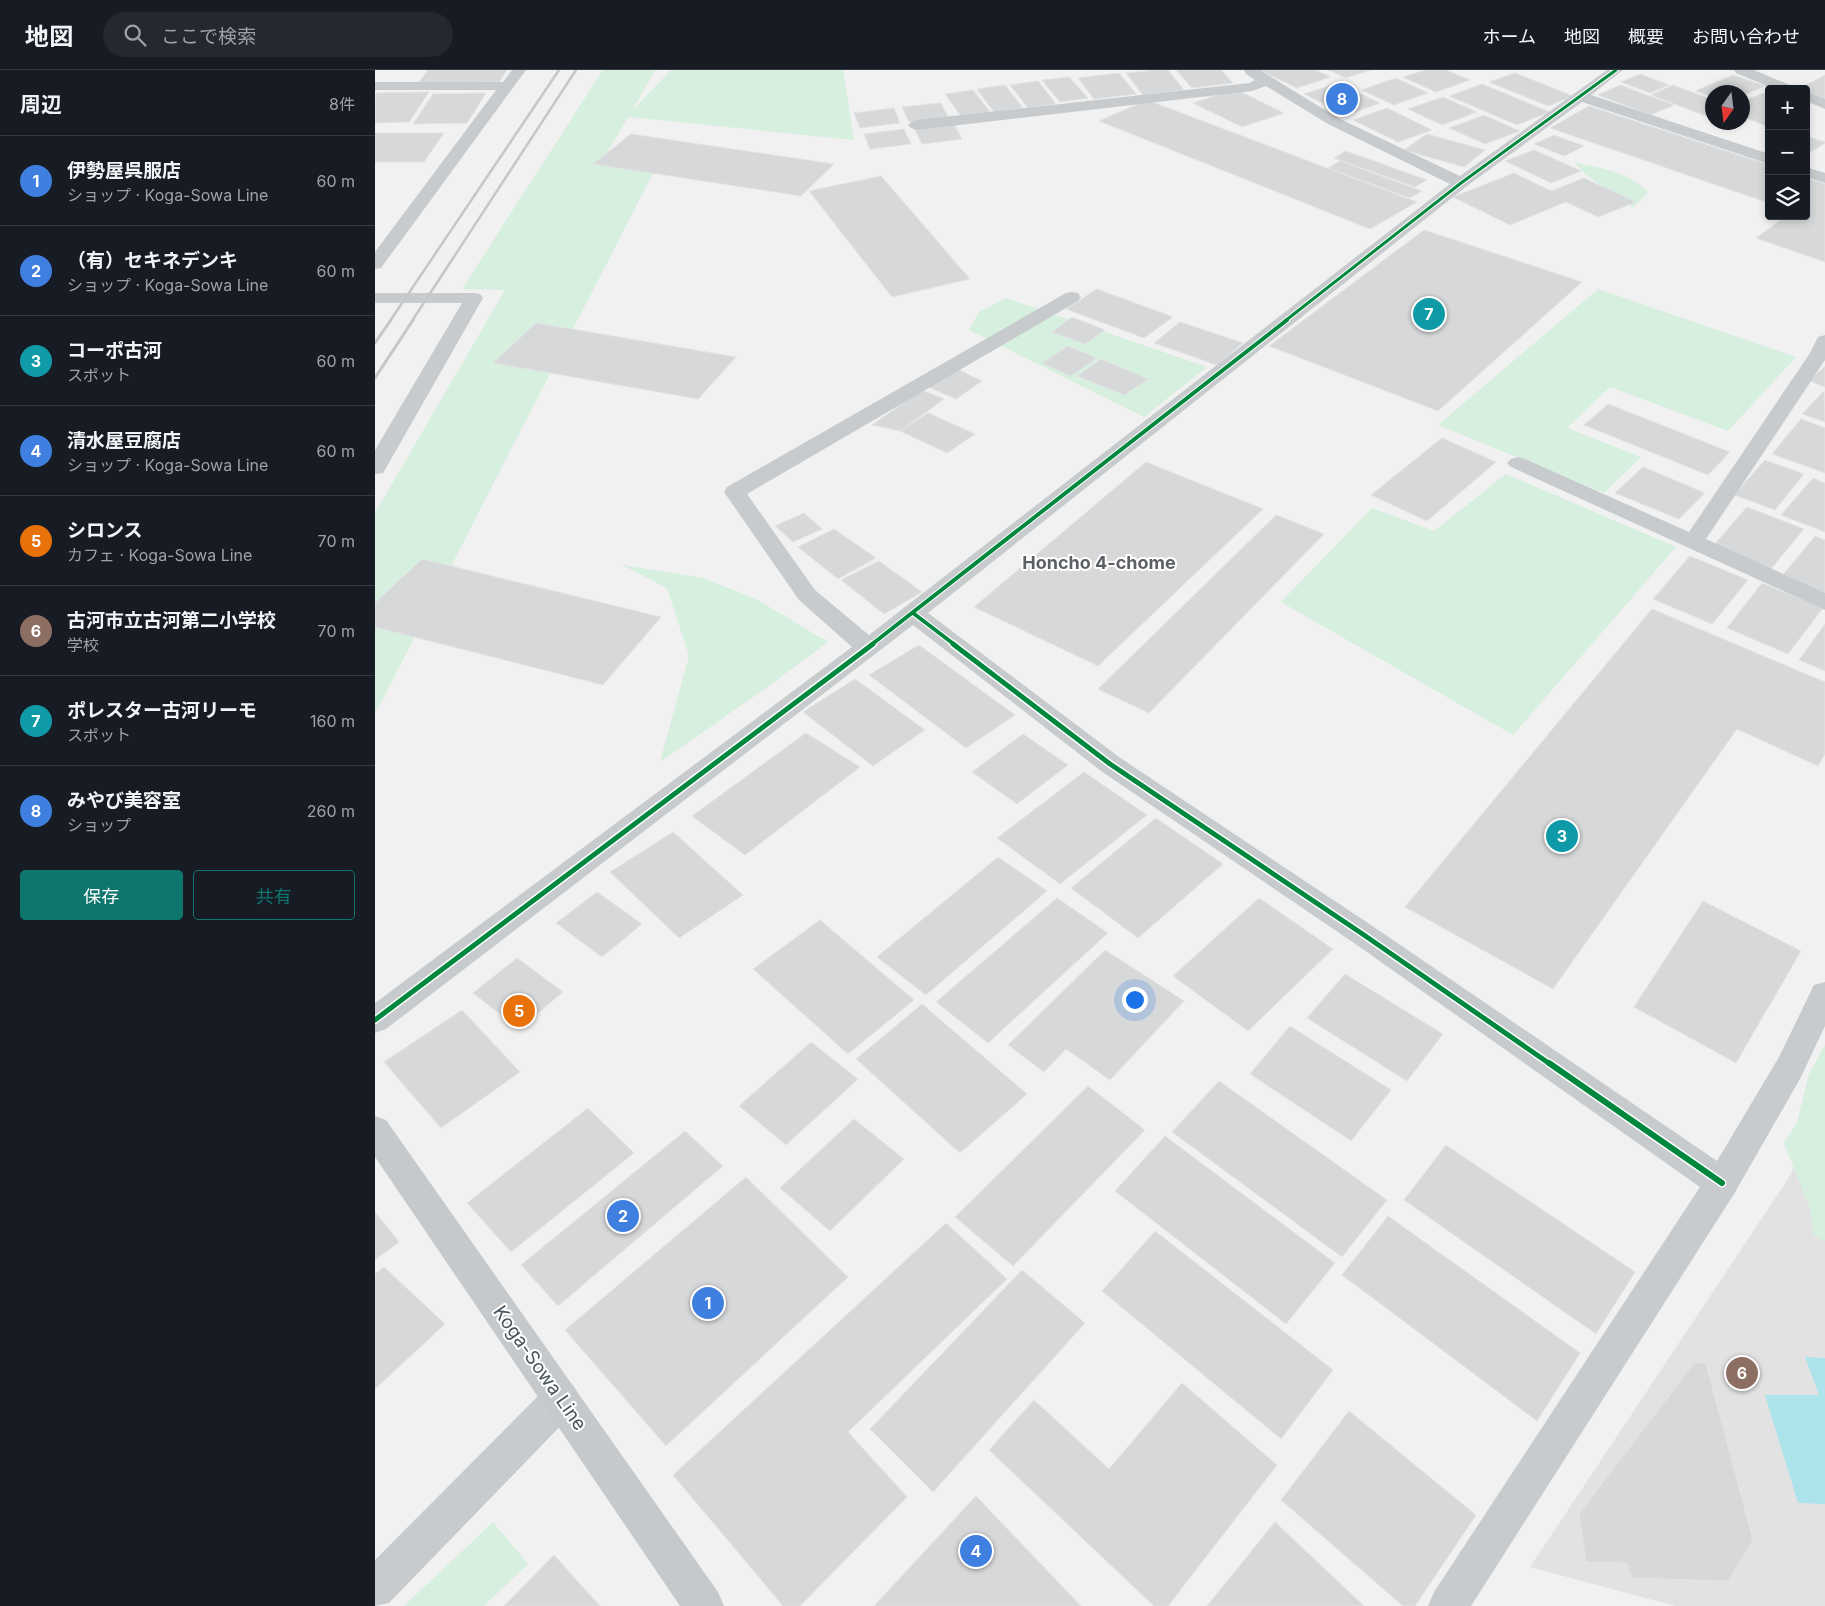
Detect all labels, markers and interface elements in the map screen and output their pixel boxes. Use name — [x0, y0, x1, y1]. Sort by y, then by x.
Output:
search box — [103, 12, 453, 57]
icon: search — [121, 21, 149, 49]
text: 地図 — [25, 22, 73, 51]
text: ここで検索 — [161, 25, 256, 48]
text: ホーム — [1483, 26, 1536, 47]
text: 地図 — [1564, 26, 1600, 47]
text: 概要 — [1628, 26, 1664, 47]
text: お問い合わせ — [1692, 26, 1800, 47]
pin: 8 — [1326, 80, 1358, 118]
north arrow — [1705, 85, 1750, 130]
map controls — [1765, 85, 1810, 220]
button: + — [1765, 85, 1810, 130]
text: 周辺 — [20, 92, 62, 117]
text: 8件 — [329, 94, 355, 114]
button: − — [1765, 130, 1810, 175]
text: 伊勢屋呉服店 — [67, 159, 181, 182]
text: 1 — [33, 171, 39, 191]
text: 60 m — [316, 171, 355, 191]
button: layers — [1765, 175, 1810, 220]
text: ショップ · Koga-Sowa Line — [67, 185, 268, 205]
text: （有）セキネデンキ — [67, 249, 238, 272]
text: 2 — [31, 261, 41, 281]
text: 60 m — [316, 261, 355, 281]
text: ショップ · Koga-Sowa Line — [67, 275, 268, 295]
pin: 7 — [1413, 295, 1445, 333]
text: コーポ古河 — [67, 339, 162, 362]
text: 3 — [31, 351, 41, 371]
text: 60 m — [316, 351, 355, 371]
text: スポット — [67, 365, 131, 385]
text: 清水屋豆腐店 — [67, 429, 181, 452]
text: 4 — [31, 441, 41, 461]
text: 60 m — [316, 441, 355, 461]
text: ショップ · Koga-Sowa Line — [67, 455, 268, 475]
text: シロンス — [67, 519, 143, 542]
text: 5 — [31, 531, 41, 551]
text: 70 m — [318, 531, 355, 551]
text: カフェ · Koga-Sowa Line — [67, 545, 252, 565]
district label: Honcho 4-chome — [1022, 552, 1176, 573]
text: 古河市立古河第二小学校 — [67, 609, 276, 632]
text: 6 — [31, 621, 41, 641]
text: 70 m — [318, 621, 355, 641]
text: 学校 — [67, 635, 99, 655]
text: ポレスター古河リーモ — [67, 699, 257, 722]
text: 7 — [31, 711, 41, 731]
text: 160 m — [310, 711, 355, 731]
text: スポット — [67, 725, 131, 745]
text: みやび美容室 — [67, 789, 181, 812]
text: 8 — [31, 801, 41, 821]
text: 260 m — [307, 801, 355, 821]
text: ショップ — [67, 815, 131, 835]
pin: 3 — [1546, 817, 1578, 855]
button: 保存 — [20, 870, 183, 920]
button: 共有 — [193, 870, 355, 920]
your location — [1122, 987, 1148, 1013]
pin: 5 — [503, 992, 535, 1030]
pin: 2 — [607, 1197, 639, 1235]
pin: 1 — [692, 1284, 724, 1322]
street label: Koga-Sowa Line — [488, 1301, 592, 1435]
pin: 6 — [1726, 1354, 1758, 1392]
pin: 4 — [960, 1532, 992, 1570]

